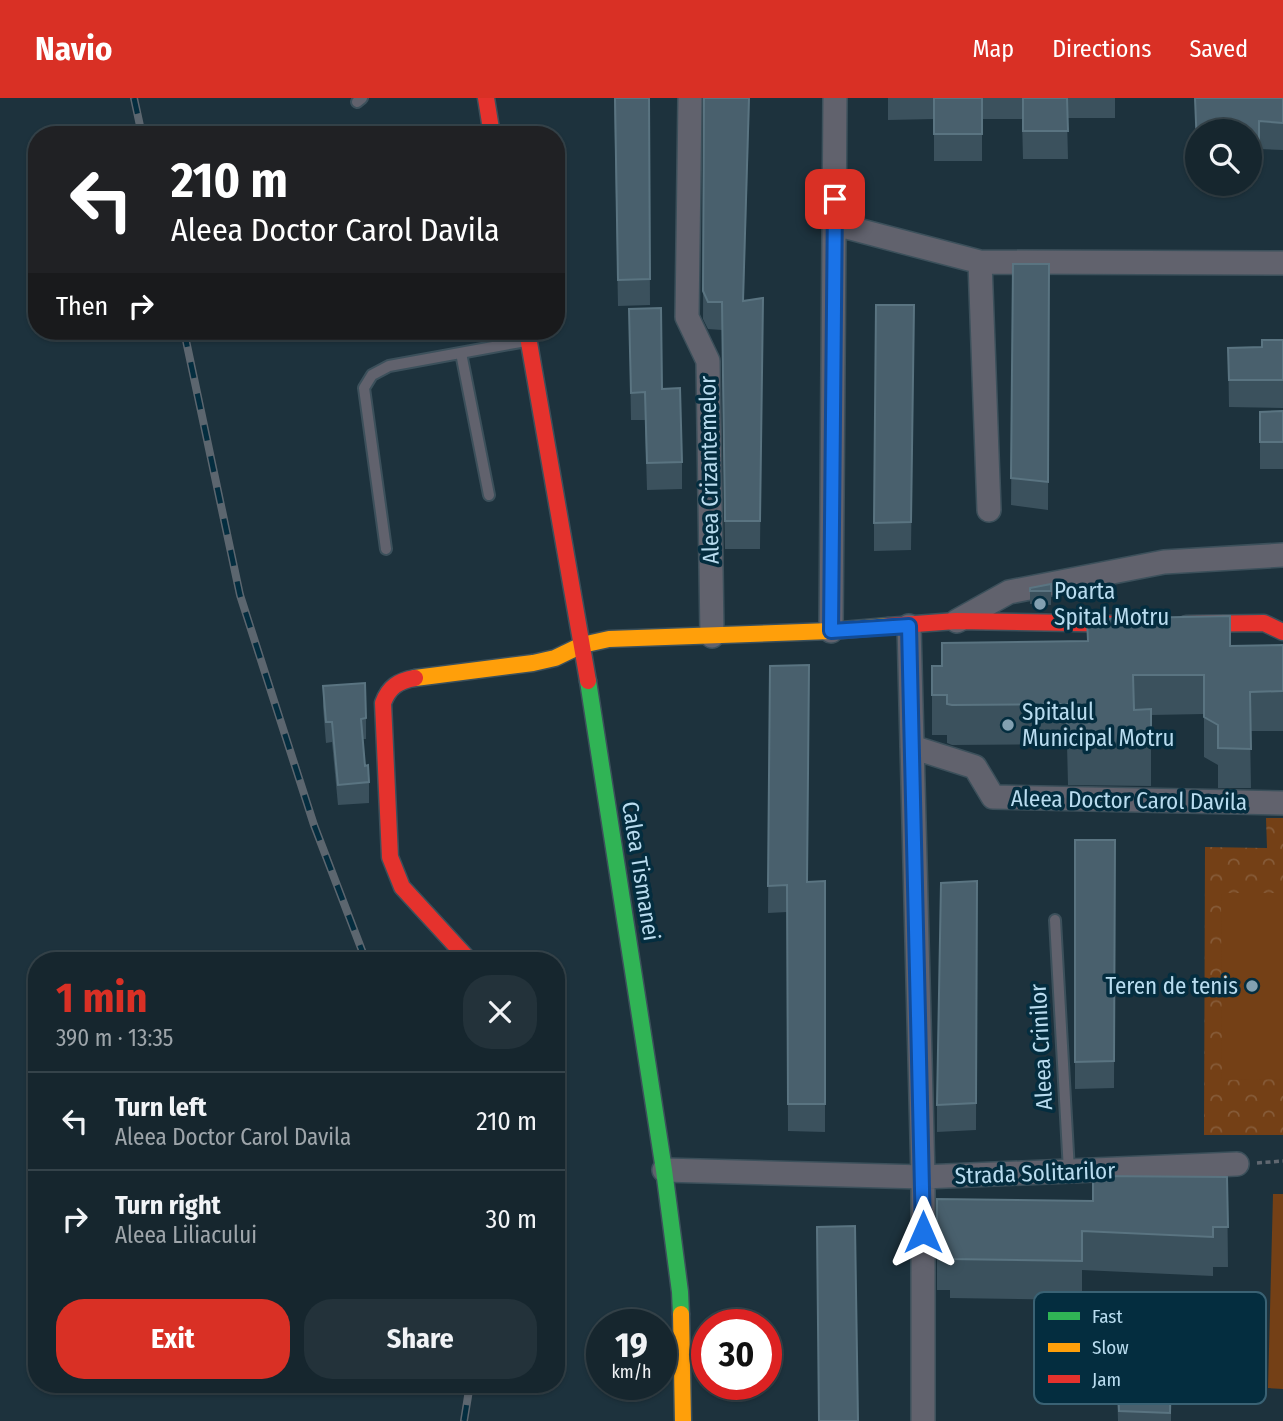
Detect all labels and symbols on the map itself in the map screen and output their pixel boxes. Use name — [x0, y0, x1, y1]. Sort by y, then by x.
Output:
pin — [805, 169, 865, 229]
street label: Aleea Crizantemelor — [693, 376, 725, 564]
place label: Poarta Spital Motru — [1054, 577, 1169, 631]
marker: Poarta Spital Motru — [1032, 596, 1048, 612]
place label: Spitalul Municipal Motru — [1022, 698, 1175, 752]
marker: Spitalul Municipal Motru — [1000, 717, 1016, 733]
street label: Aleea Doctor Carol Davila — [1011, 784, 1247, 816]
street label: Calea Tismanei — [616, 799, 666, 943]
place label: Teren de tenis — [1106, 972, 1238, 1000]
marker: Teren de tenis — [1244, 978, 1260, 994]
street label: Aleea Crinilor — [1024, 983, 1058, 1111]
street label: Strada Solitarilor — [954, 1156, 1116, 1190]
position arrow — [886, 1195, 960, 1269]
legend — [1034, 1292, 1266, 1404]
text: Fast — [1092, 1305, 1123, 1328]
speed limit sign: 30 — [691, 1309, 782, 1400]
text: Slow — [1092, 1336, 1129, 1359]
text: Jam — [1092, 1368, 1121, 1391]

